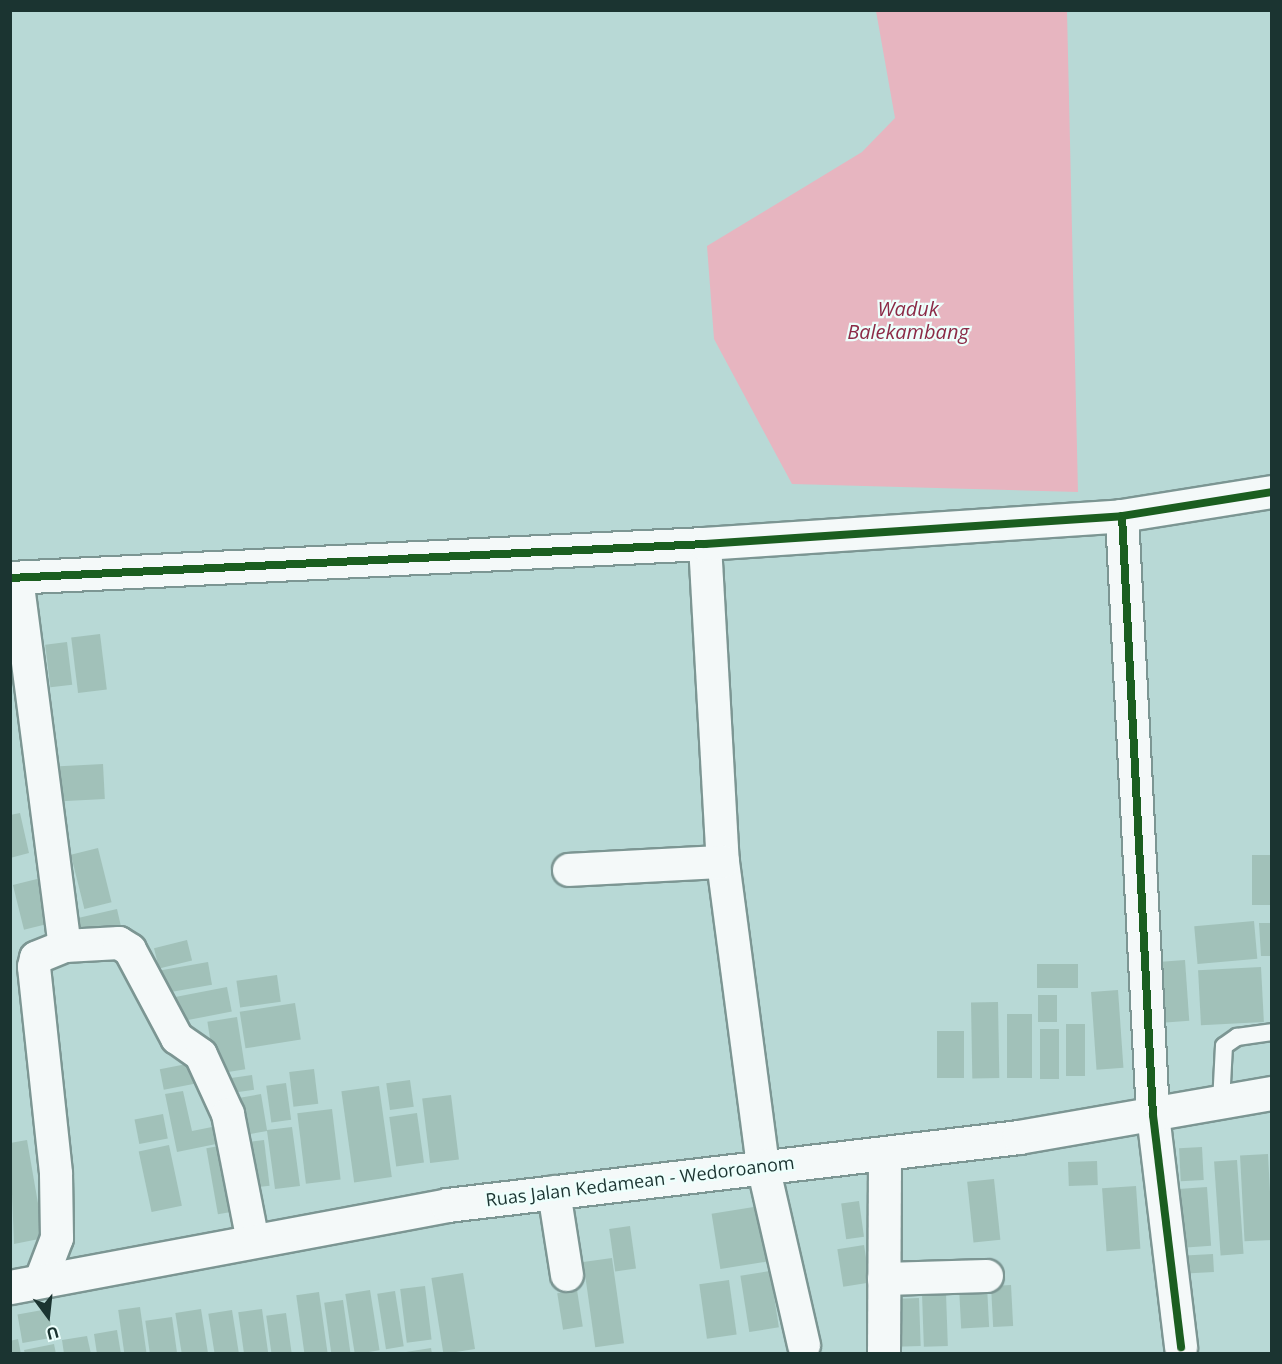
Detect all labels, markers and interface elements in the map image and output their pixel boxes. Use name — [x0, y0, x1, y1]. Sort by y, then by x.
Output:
water label: Waduk Balekambang — [847, 296, 969, 343]
street label: Ruas Jalan Kedamean - Wedoroanom — [484, 1151, 796, 1211]
north arrow — [18, 1286, 78, 1346]
text: U — [44, 1321, 61, 1346]

